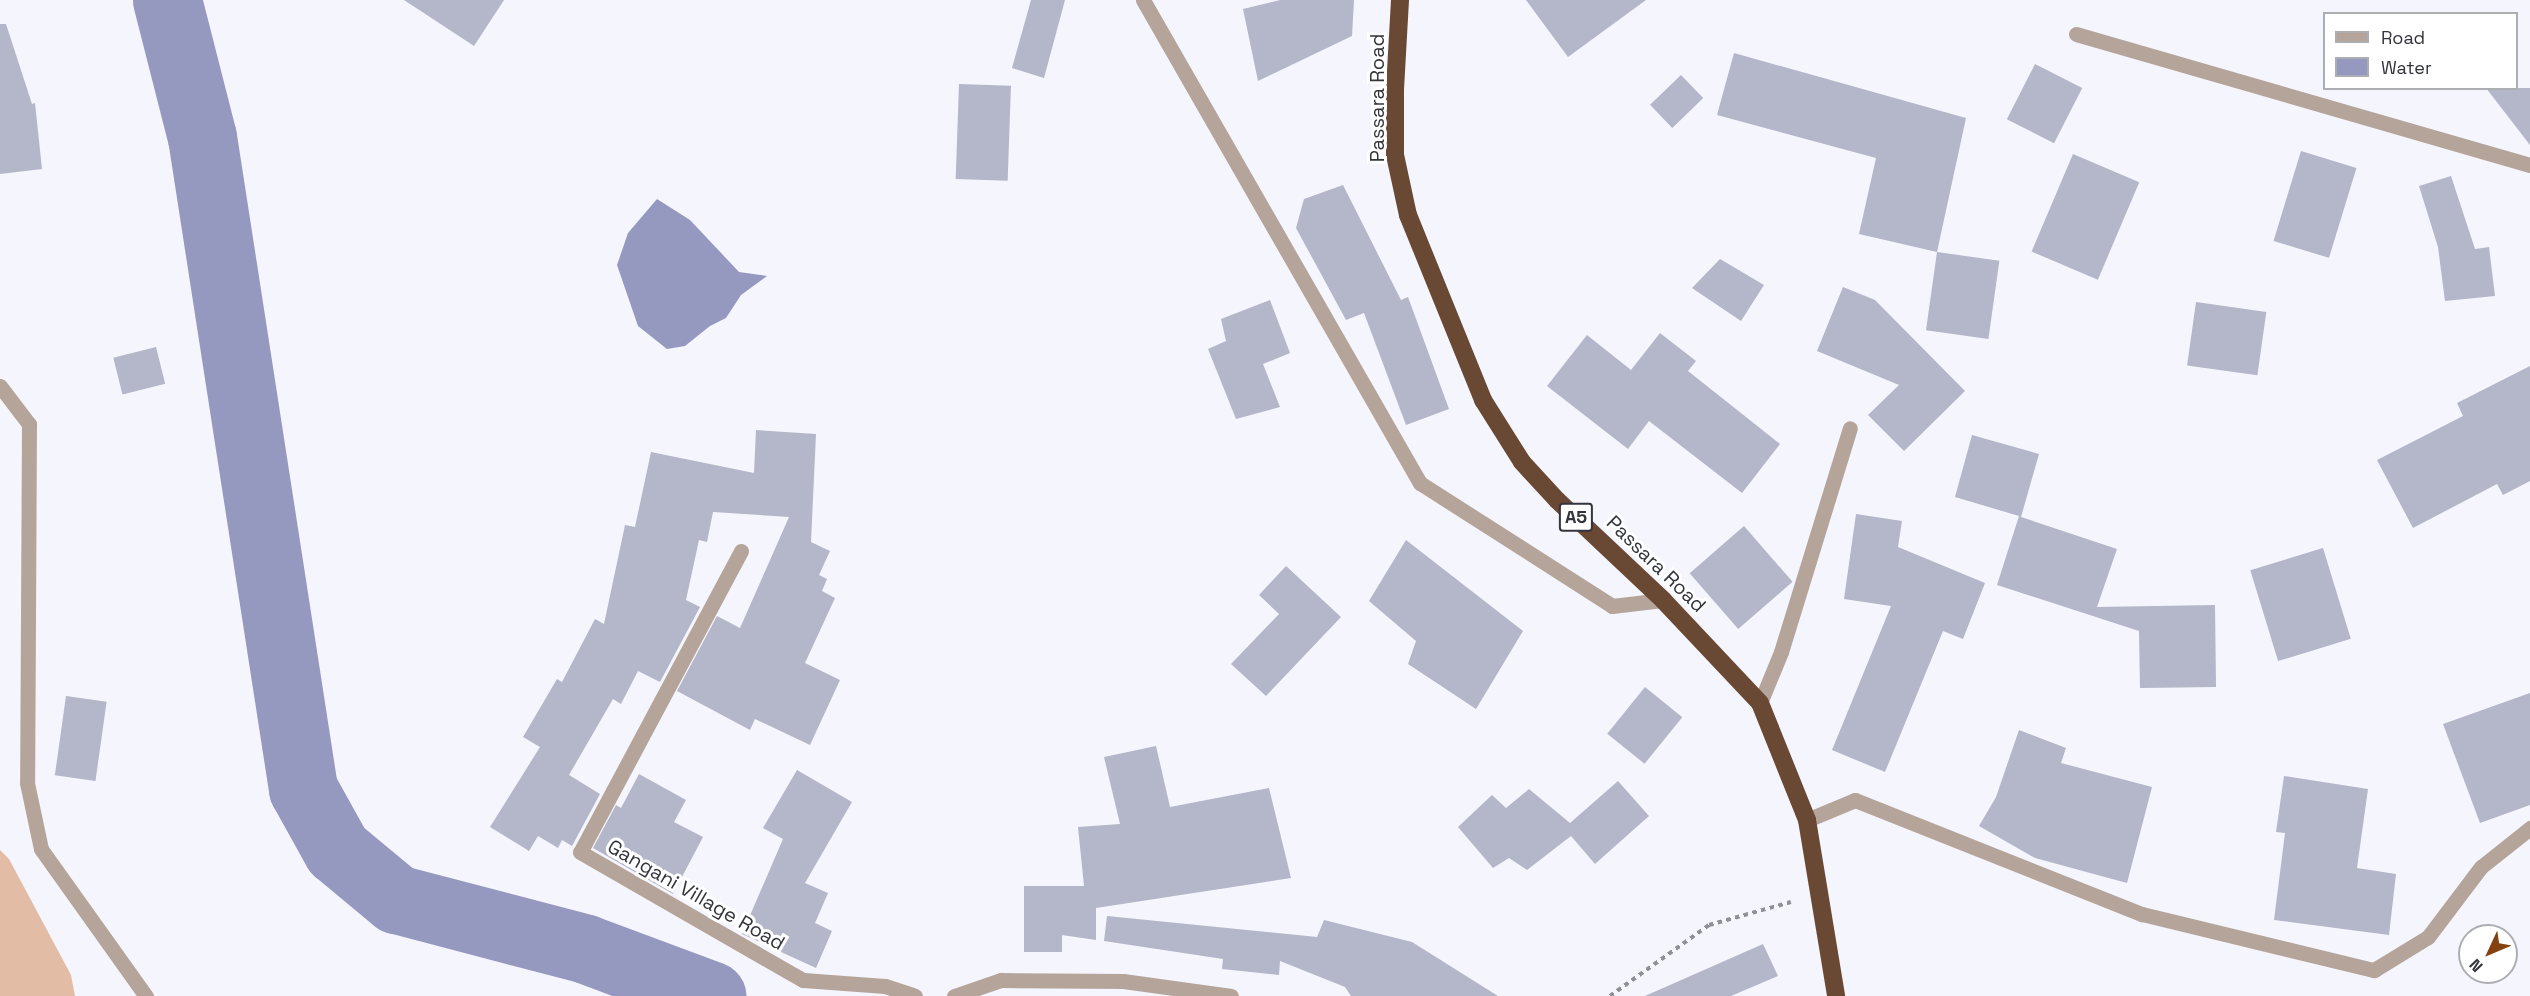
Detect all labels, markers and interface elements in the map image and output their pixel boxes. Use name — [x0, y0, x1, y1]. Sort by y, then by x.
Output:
legend — [2323, 12, 2518, 90]
text: Road — [2381, 26, 2425, 49]
street label: Passara Road — [1365, 34, 1389, 162]
text: Water — [2381, 56, 2432, 79]
road number: A5 — [1558, 502, 1594, 532]
street label: Passara Road — [1601, 511, 1711, 617]
street label: Gangani Village Road — [603, 834, 789, 956]
north arrow — [2458, 924, 2518, 984]
text: N — [2465, 954, 2487, 977]

